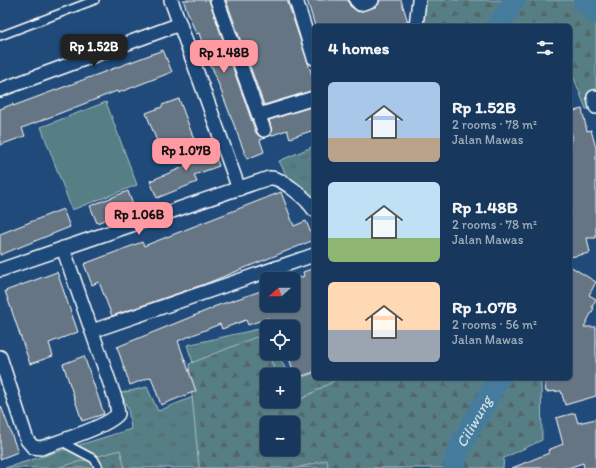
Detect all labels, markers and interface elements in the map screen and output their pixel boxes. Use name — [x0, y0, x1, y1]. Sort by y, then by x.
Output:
pin: Rp 1.52B — [53, 34, 135, 68]
icon: filters — [534, 37, 556, 59]
text: 4 homes — [328, 38, 389, 58]
text: Rp 1.52B — [70, 39, 118, 54]
pin: Rp 1.48B — [183, 40, 265, 74]
text: Rp 1.48B — [199, 45, 249, 60]
text: Rp 1.52B — [452, 97, 516, 117]
icon: home — [360, 98, 408, 146]
text: 2 rooms · 78 m² — [452, 117, 537, 132]
text: Jalan Mawas — [452, 132, 523, 147]
pin: Rp 1.07B — [145, 138, 227, 172]
text: Rp 1.07B — [161, 143, 211, 158]
text: Rp 1.48B — [452, 197, 518, 217]
icon: home — [360, 198, 408, 246]
pin: Rp 1.06B — [98, 202, 180, 236]
text: Rp 1.06B — [114, 207, 164, 222]
text: 2 rooms · 78 m² — [452, 217, 537, 232]
text: Jalan Mawas — [452, 232, 523, 247]
north arrow — [260, 272, 300, 312]
map controls — [260, 272, 300, 456]
text: Rp 1.07B — [452, 297, 517, 317]
icon: home — [360, 298, 408, 346]
text: 2 rooms · 56 m² — [452, 317, 537, 332]
button: locate — [260, 320, 300, 360]
text: Jalan Mawas — [452, 332, 523, 347]
button: + — [260, 368, 300, 408]
water label: Ciliwung — [452, 391, 497, 451]
button: − — [260, 416, 300, 456]

